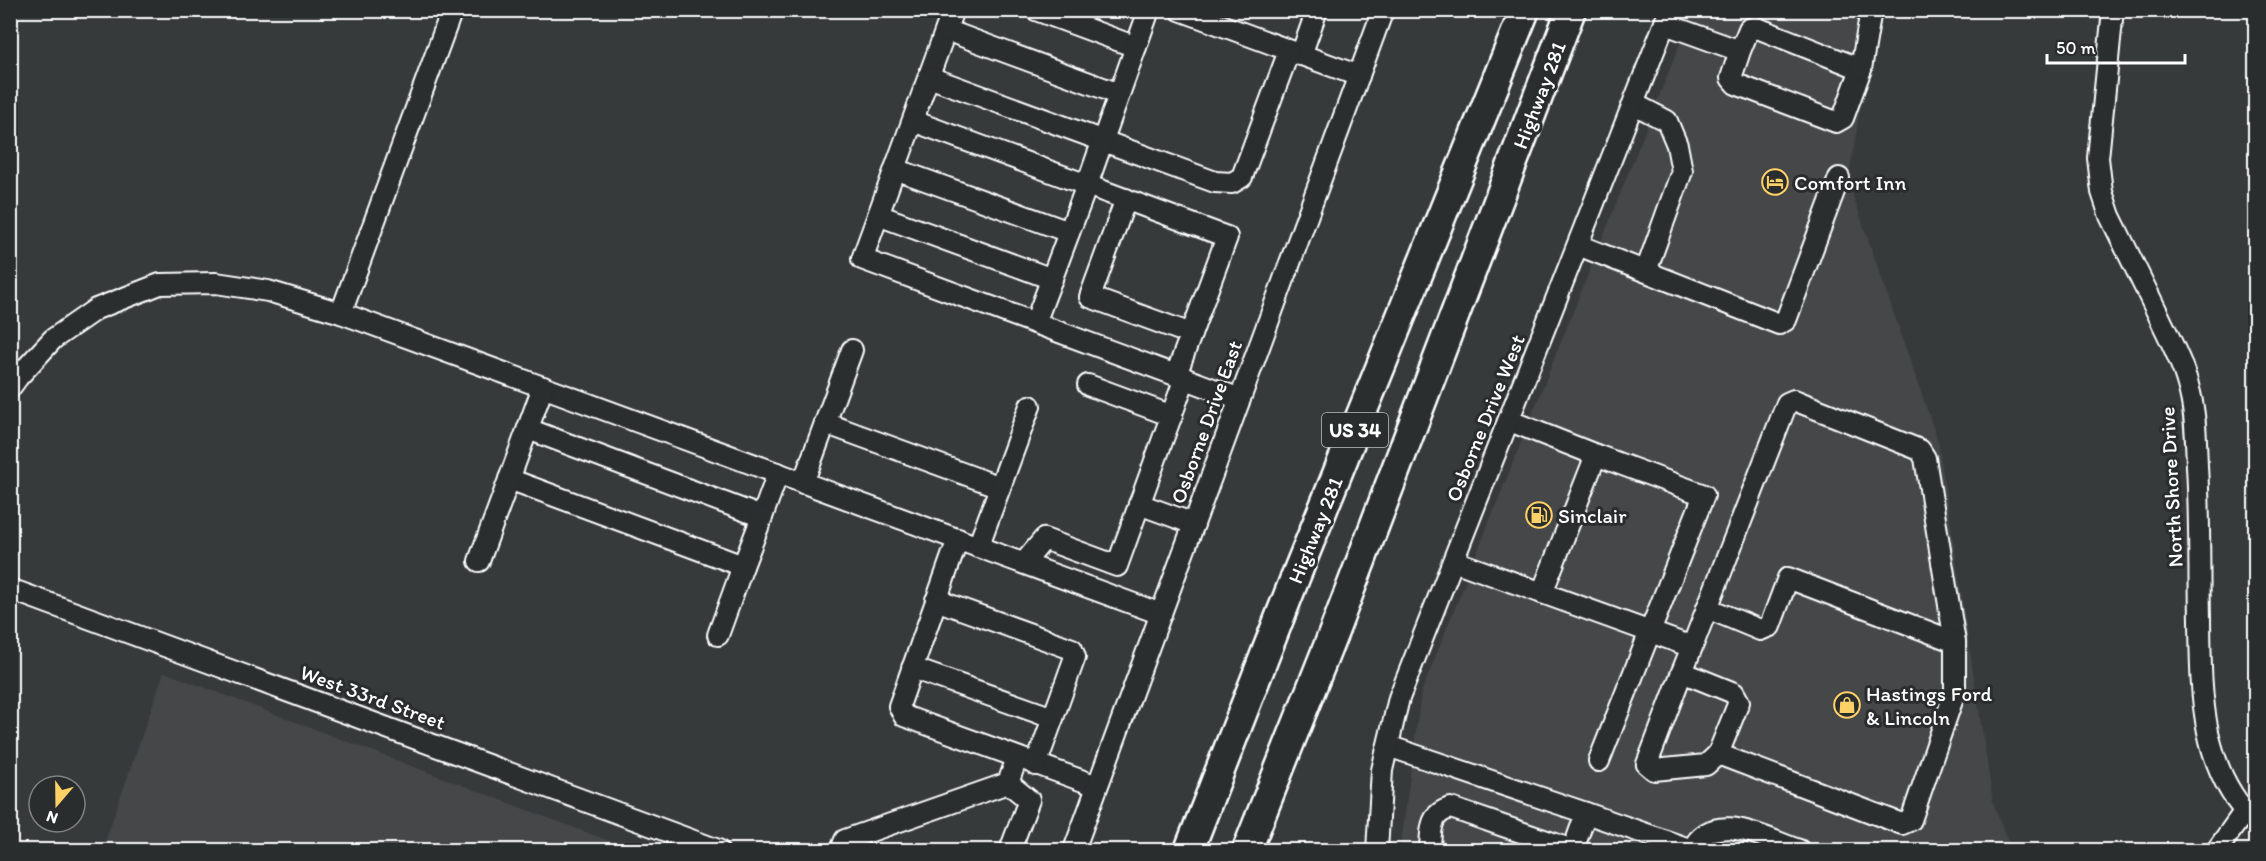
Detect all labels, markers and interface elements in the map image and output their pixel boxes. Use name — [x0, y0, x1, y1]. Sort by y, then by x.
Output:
scale bar — [2047, 27, 2185, 65]
text: 50 m — [2056, 37, 2096, 59]
street label: Highway 281 — [1507, 38, 1571, 152]
hotel icon: Comfort Inn — [1760, 167, 1790, 197]
place label: Comfort Inn — [1794, 170, 1906, 195]
street label: Osborne Drive West — [1440, 331, 1530, 505]
street label: Osborne Drive East — [1165, 337, 1247, 507]
street label: North Shore Drive — [2154, 406, 2188, 568]
road number: US 34 — [1322, 413, 1388, 447]
street label: Highway 281 — [1282, 473, 1348, 587]
fuel station icon: Sinclair — [1524, 500, 1554, 530]
place label: Sinclair — [1558, 503, 1627, 528]
street label: West 33rd Street — [297, 659, 449, 735]
place label: Hastings Ford & Lincoln — [1866, 681, 1993, 730]
shop icon: Hastings Ford & Lincoln — [1832, 690, 1862, 720]
north arrow — [27, 774, 87, 834]
text: N — [44, 807, 60, 828]

